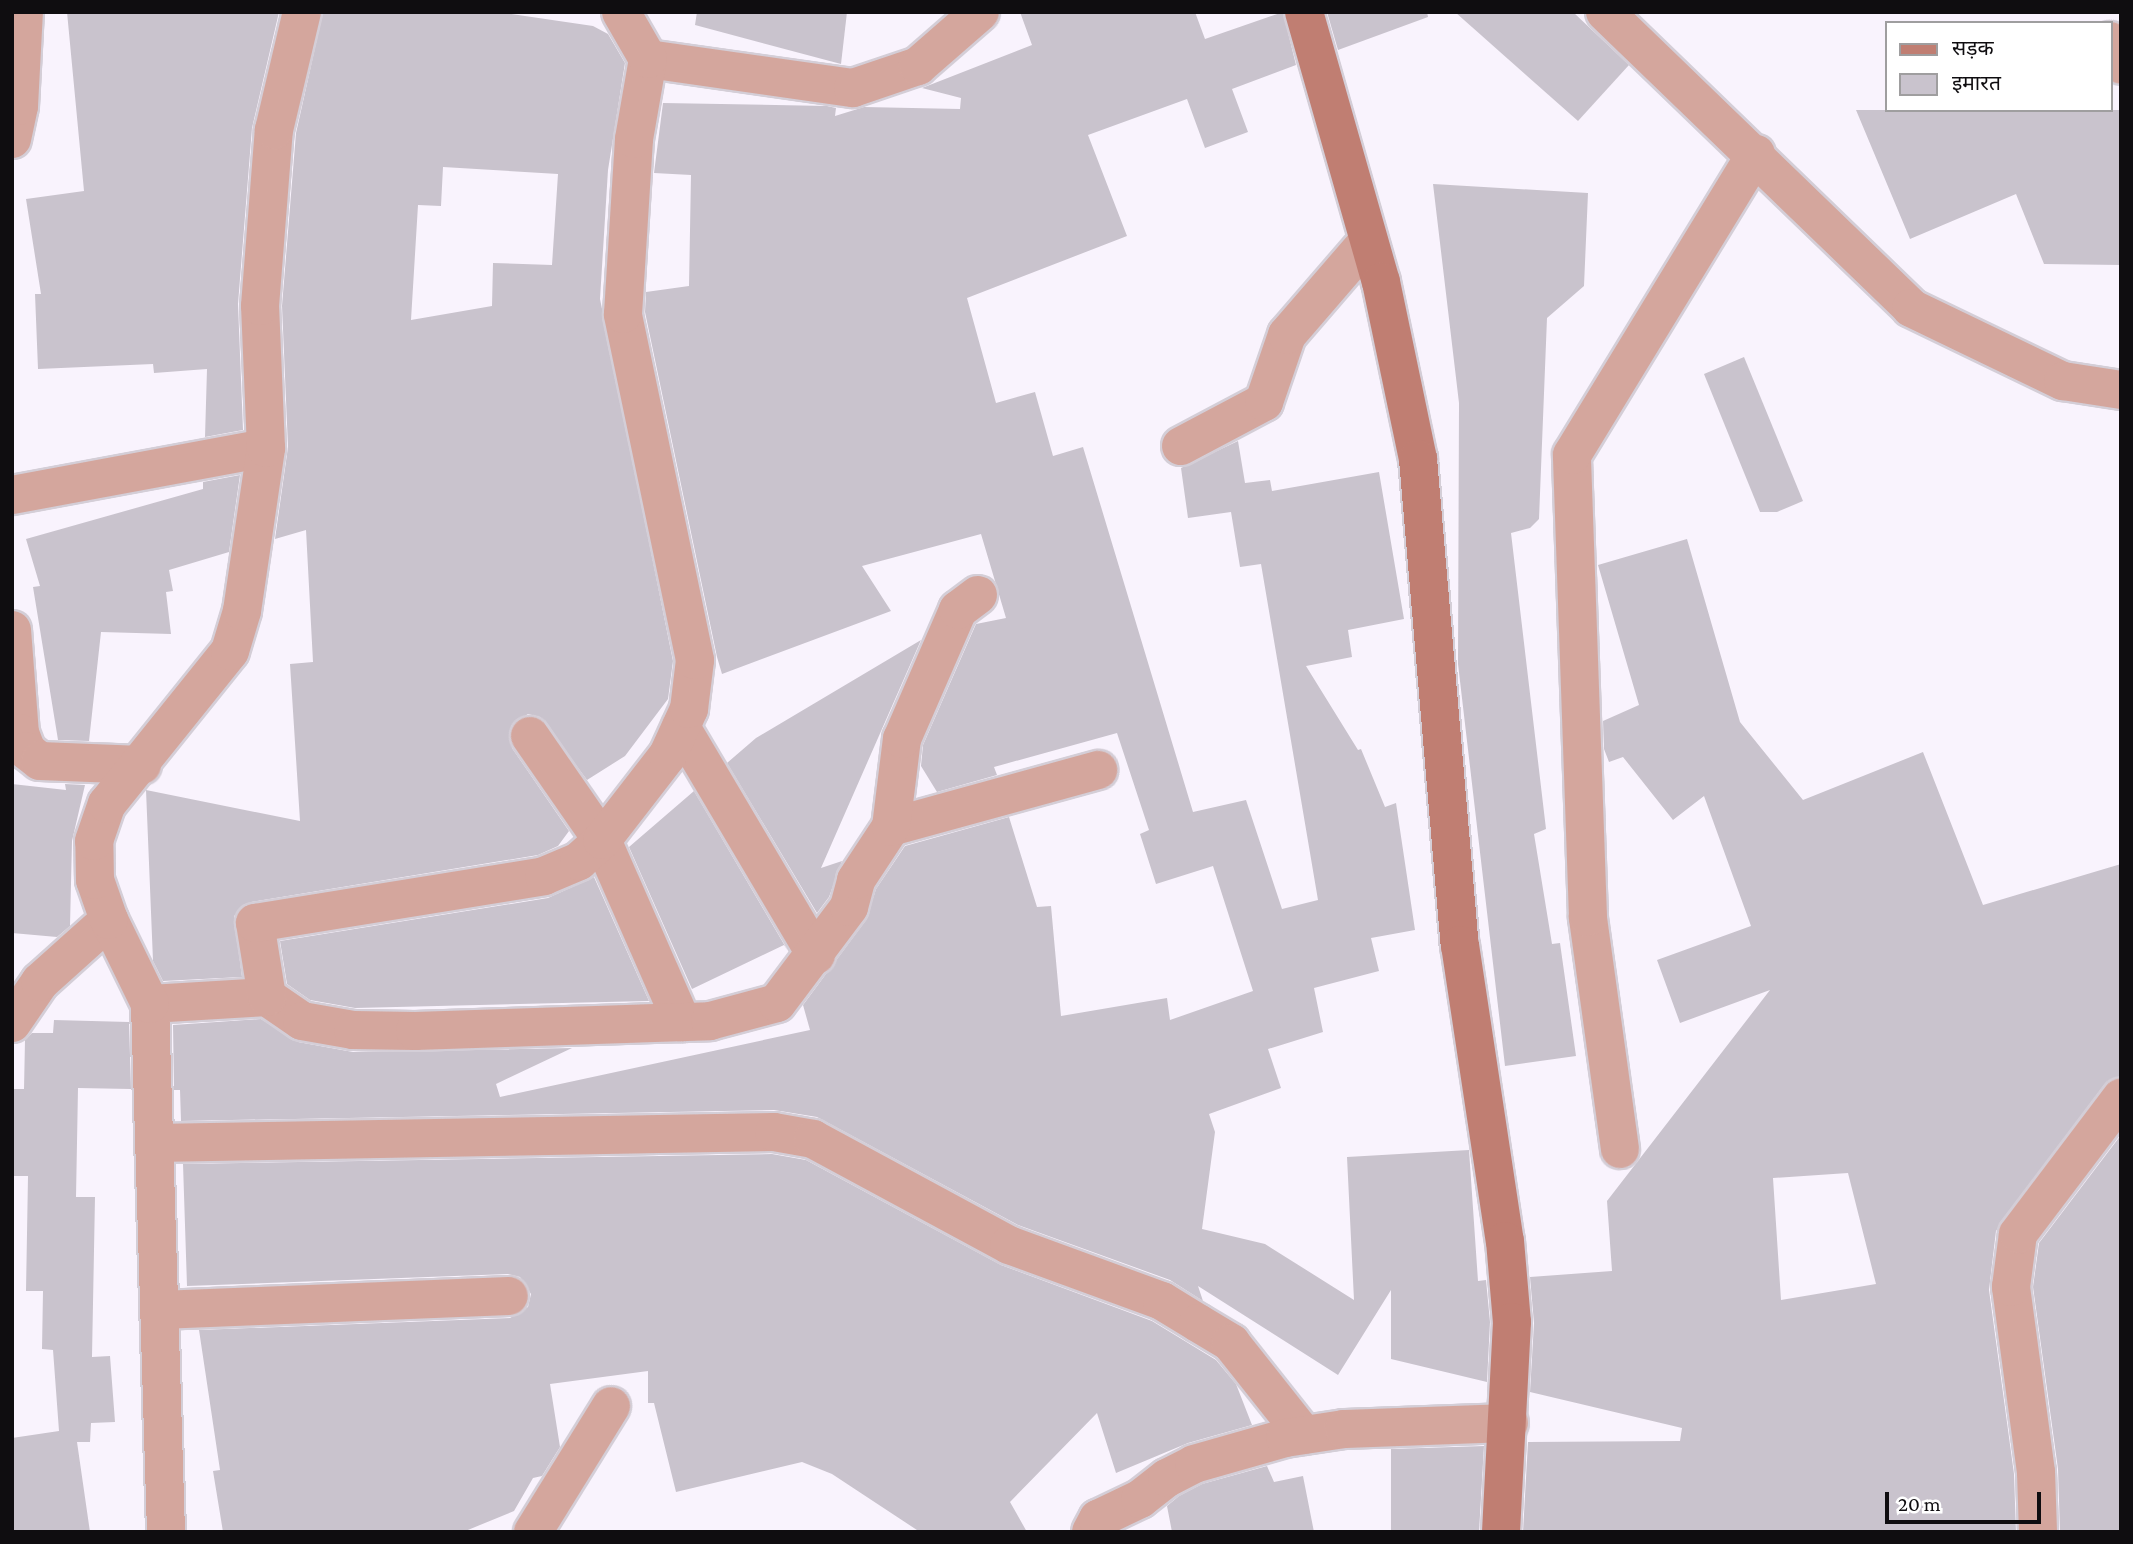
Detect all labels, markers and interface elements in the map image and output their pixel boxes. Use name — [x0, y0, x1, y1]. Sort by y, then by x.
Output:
legend — [1884, 21, 2112, 112]
text: सड़क — [1952, 36, 1994, 60]
text: इमारत — [1952, 71, 2001, 95]
scale bar — [1888, 1478, 2044, 1522]
text: 20 m — [1898, 1492, 1941, 1516]

